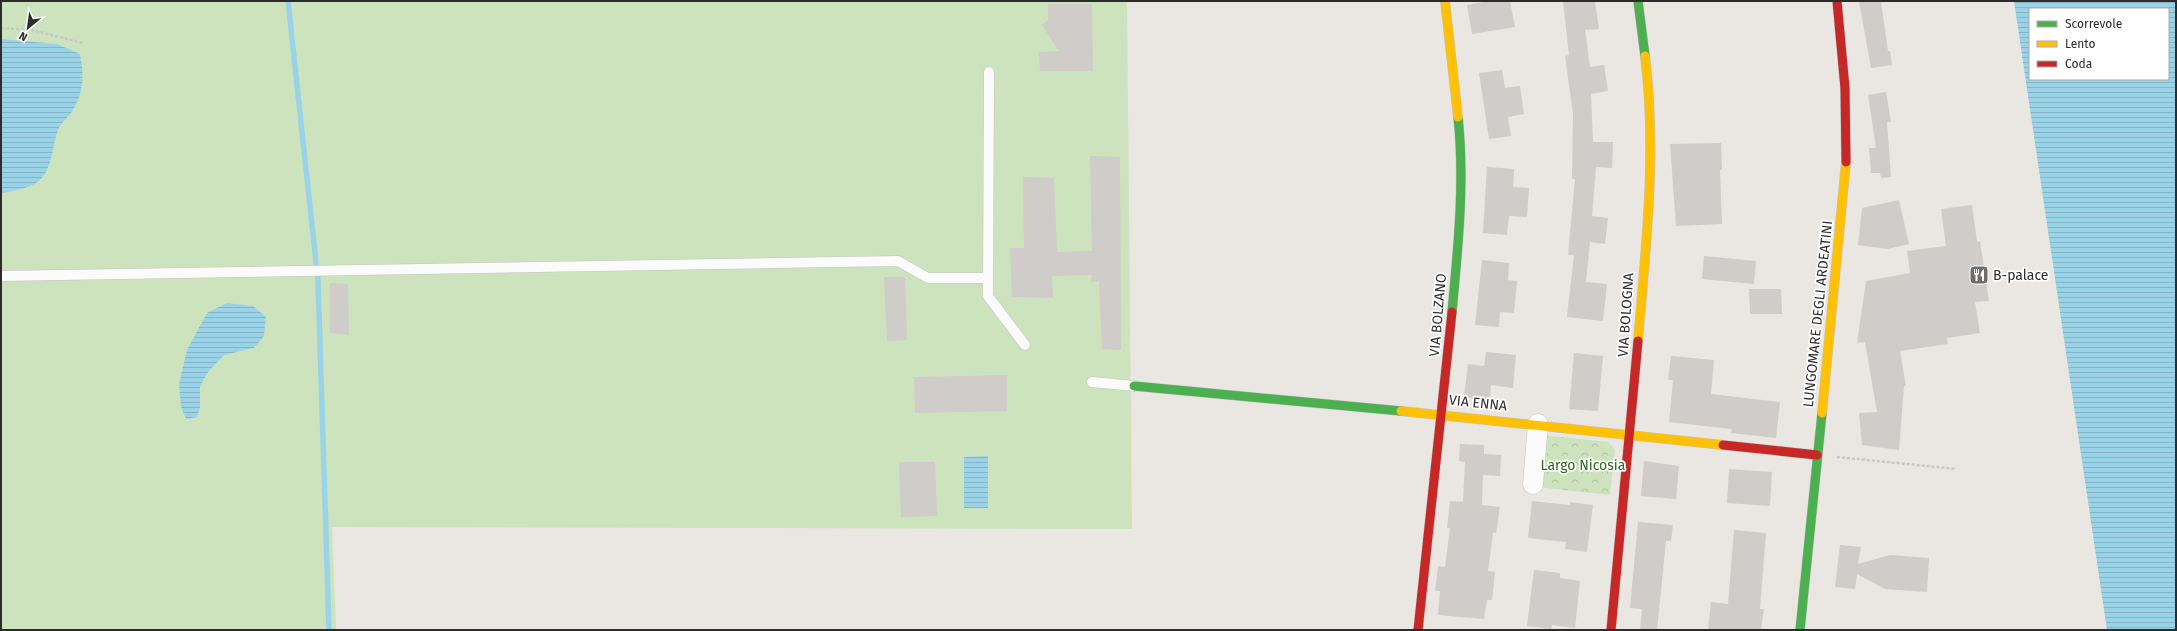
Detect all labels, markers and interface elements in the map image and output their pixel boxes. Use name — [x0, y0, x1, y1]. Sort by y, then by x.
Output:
north arrow — [8, 8, 48, 48]
legend — [2029, 8, 2169, 80]
text: Scorrevole — [2065, 17, 2122, 31]
text: N — [17, 29, 30, 44]
text: Lento — [2065, 37, 2095, 51]
text: Coda — [2065, 57, 2092, 71]
street label: LUNGOMARE DEGLI ARDEATINI — [1800, 220, 1836, 408]
restaurant icon: B-palace — [1968, 264, 1990, 286]
place label: B-palace — [1993, 267, 2049, 284]
street label: VIA BOLOGNA — [1615, 272, 1637, 358]
street label: VIA BOLZANO — [1426, 273, 1450, 357]
street label: VIA ENNA — [1448, 391, 1508, 415]
park label: Largo Nicosia — [1541, 457, 1625, 474]

